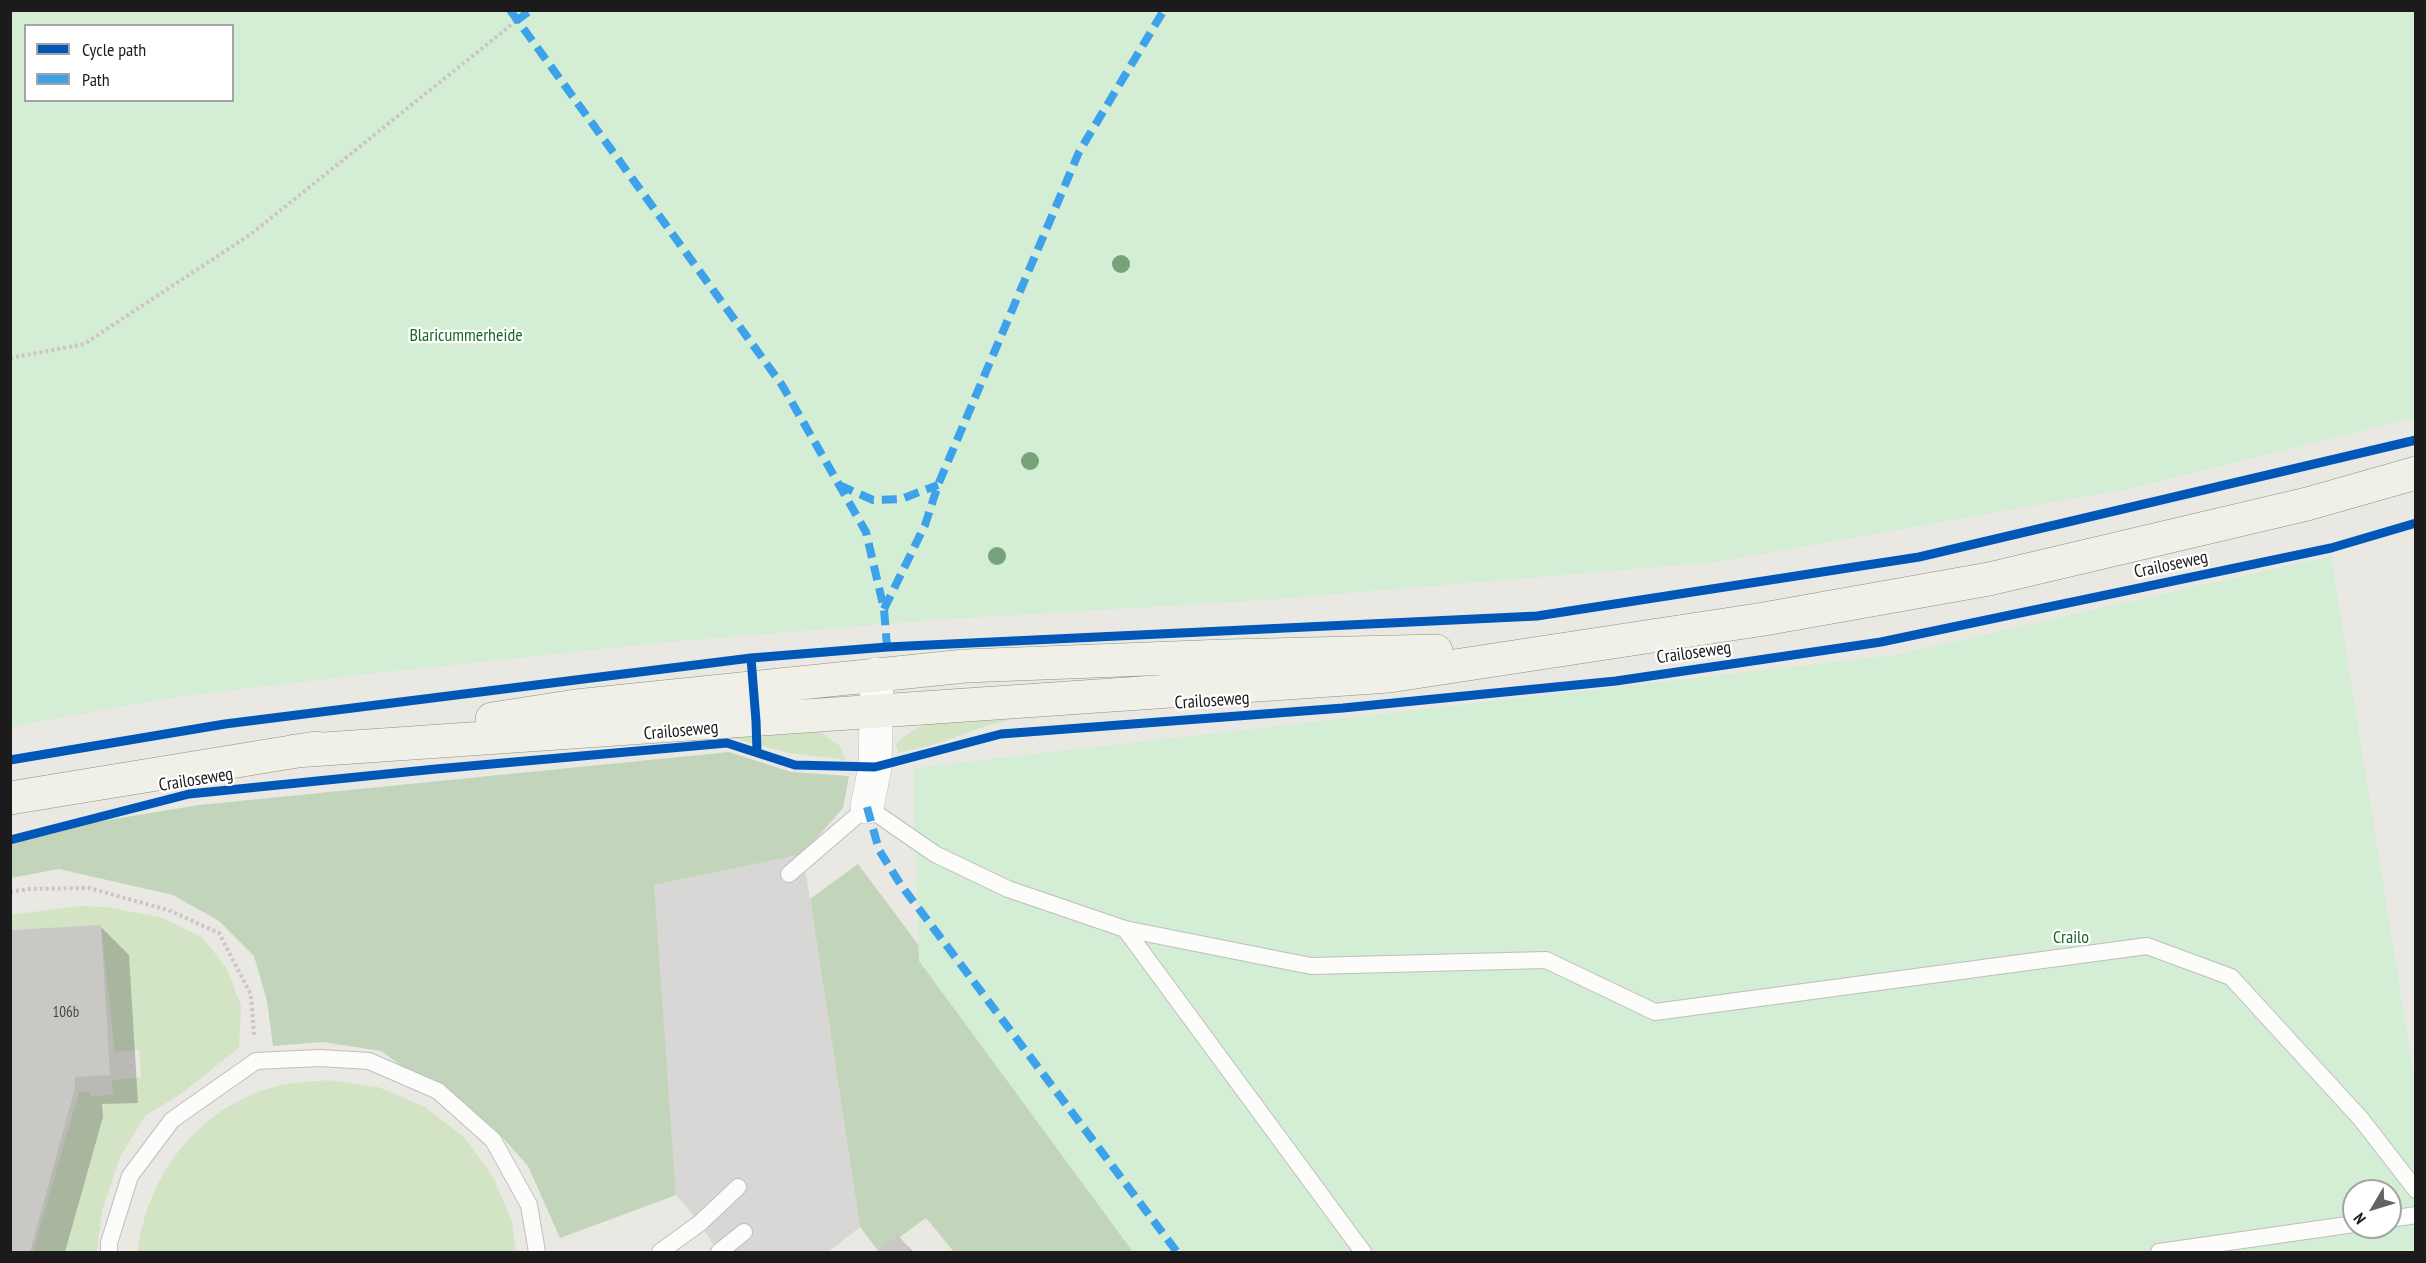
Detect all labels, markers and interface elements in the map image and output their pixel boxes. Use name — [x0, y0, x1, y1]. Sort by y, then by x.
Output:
legend — [24, 24, 234, 102]
text: Cycle path — [82, 38, 146, 61]
text: Path — [82, 68, 110, 91]
park label: Blaricummerheide — [409, 325, 523, 347]
street label: Crailoseweg — [2132, 547, 2210, 583]
street label: Crailoseweg — [1655, 637, 1733, 669]
street label: Crailoseweg — [1174, 688, 1250, 714]
street label: Crailoseweg — [643, 717, 719, 745]
street label: Crailoseweg — [157, 763, 235, 797]
park label: Crailo — [2053, 927, 2089, 949]
house number: 106b — [53, 1004, 79, 1022]
north arrow — [2342, 1179, 2402, 1239]
text: N — [2349, 1209, 2370, 1228]

